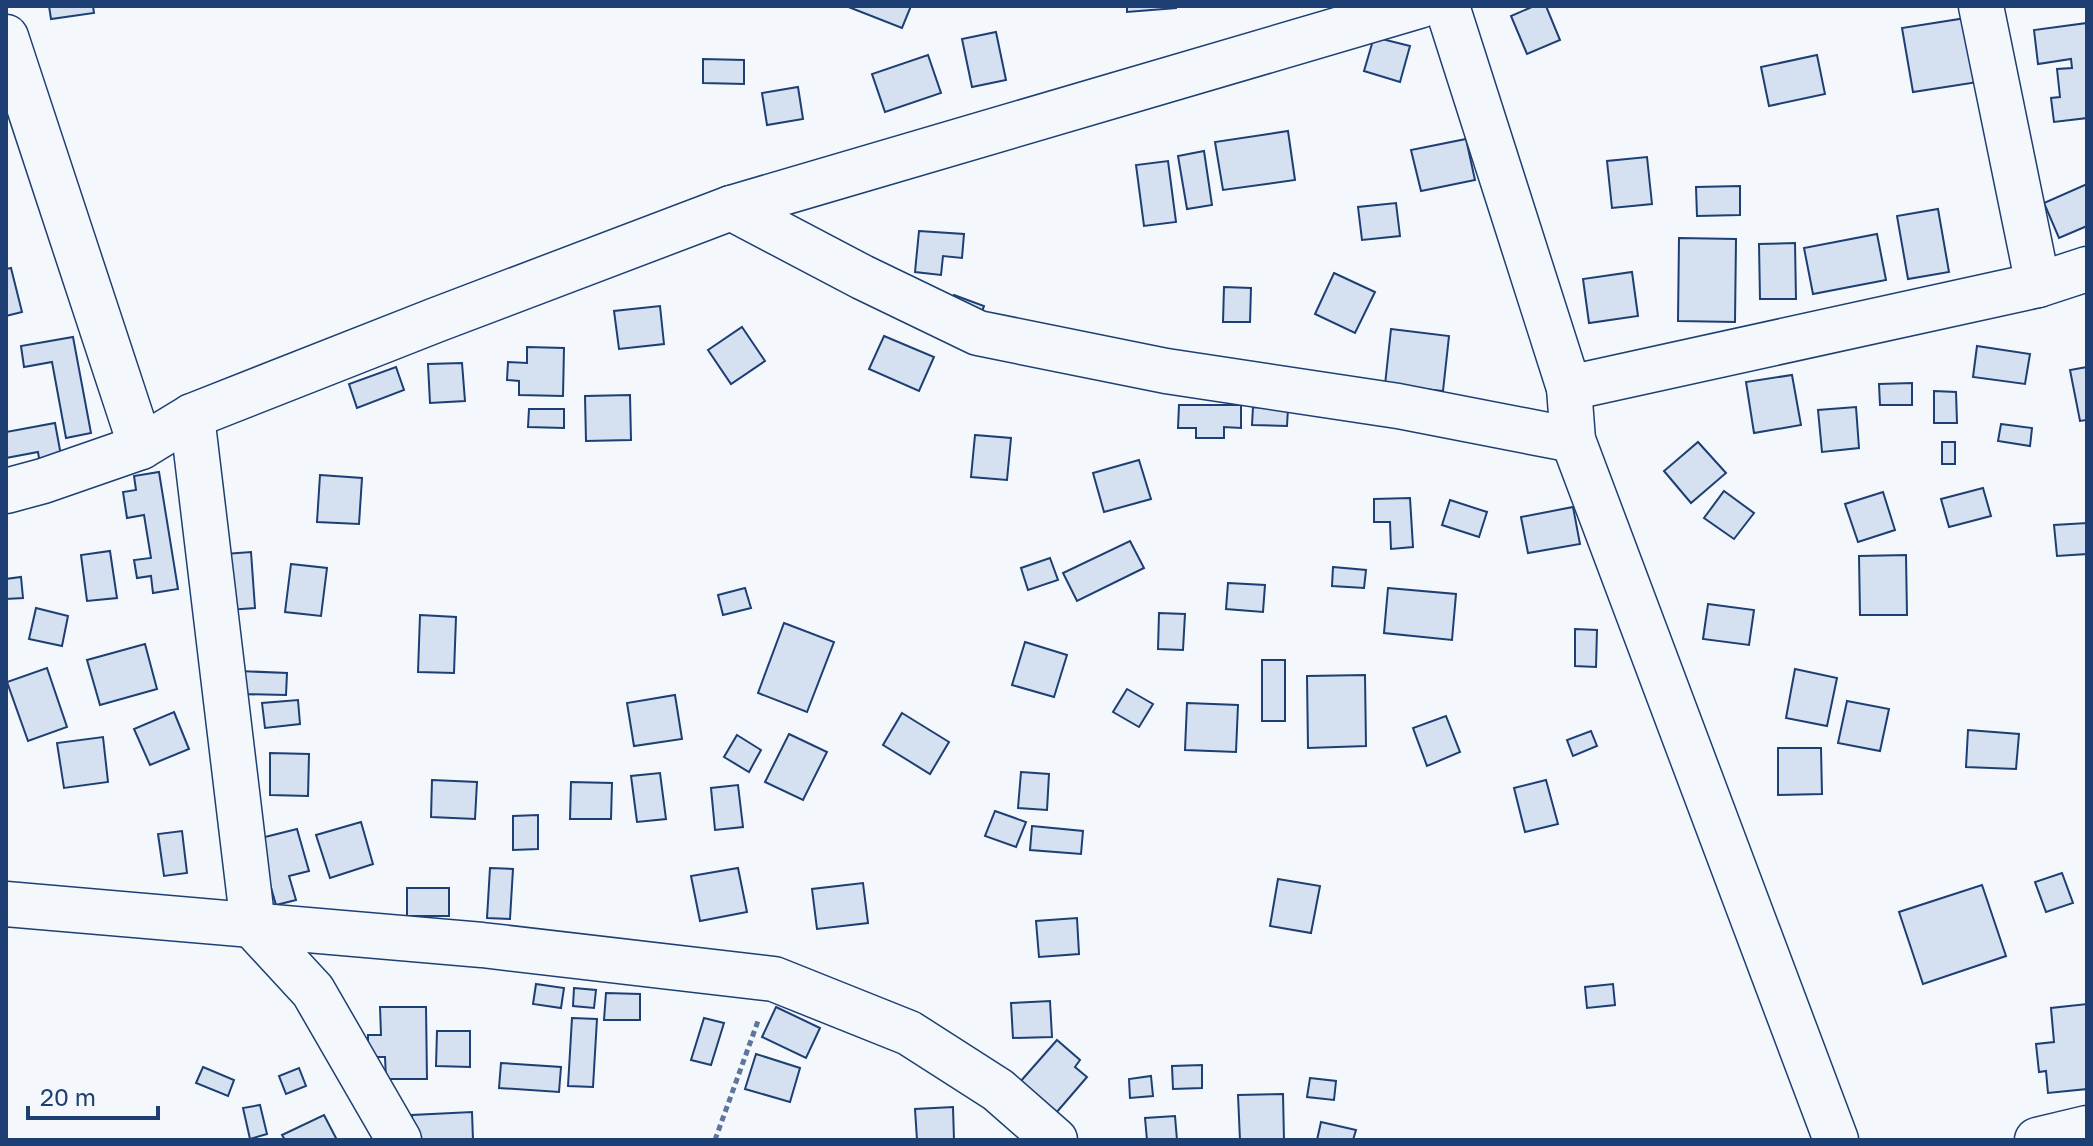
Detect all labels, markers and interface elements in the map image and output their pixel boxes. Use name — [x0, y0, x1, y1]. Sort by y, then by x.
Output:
scale bar — [28, 1070, 158, 1120]
text: 20 m — [40, 1082, 96, 1111]

